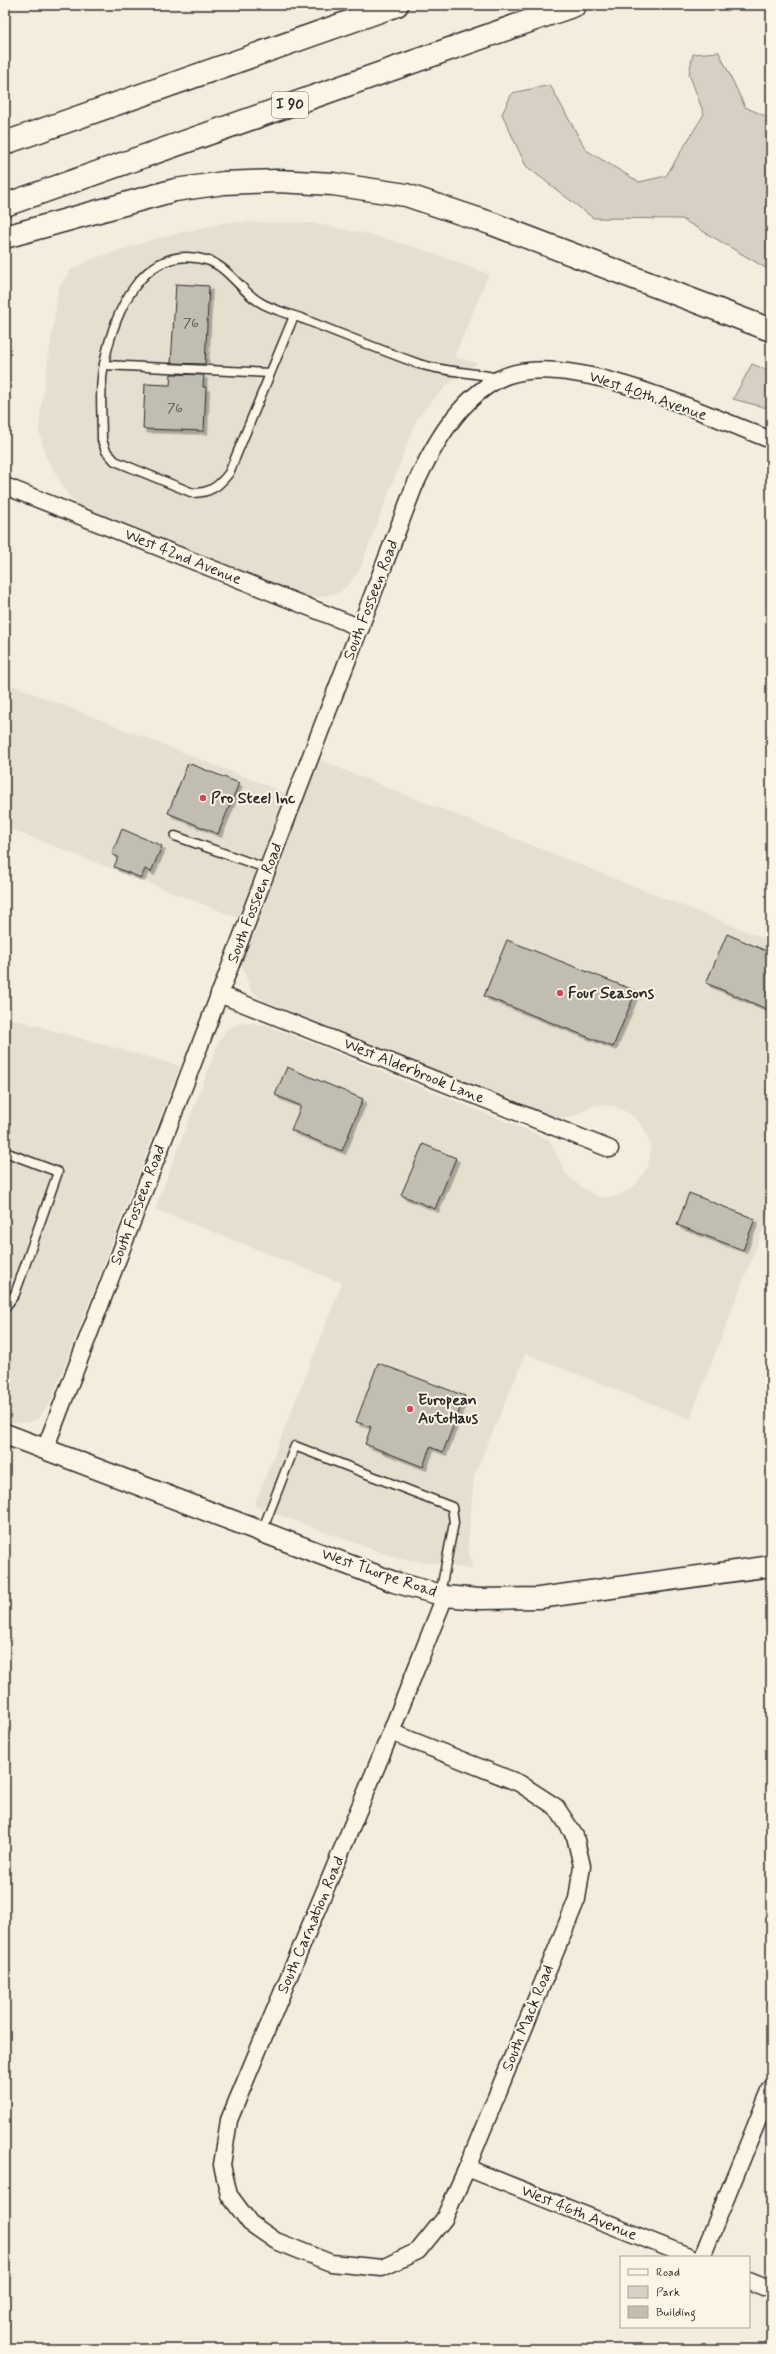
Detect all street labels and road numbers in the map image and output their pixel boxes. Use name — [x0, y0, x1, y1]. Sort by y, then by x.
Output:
road number: I 90 — [272, 92, 308, 118]
street label: West 40th Avenue — [586, 366, 710, 426]
street label: West 42nd Avenue — [121, 524, 245, 590]
street label: South Fosseen Road — [338, 537, 404, 663]
street label: South Fosseen Road — [222, 840, 288, 966]
street label: West Alderbrook Lane — [340, 1033, 488, 1109]
street label: South Fosseen Road — [105, 1142, 171, 1268]
street label: West Thorpe Road — [318, 1543, 440, 1603]
street label: South Carnation Road — [273, 1853, 349, 1997]
street label: South Mack Road — [497, 1962, 559, 2074]
street label: West 46th Avenue — [518, 2180, 640, 2246]

